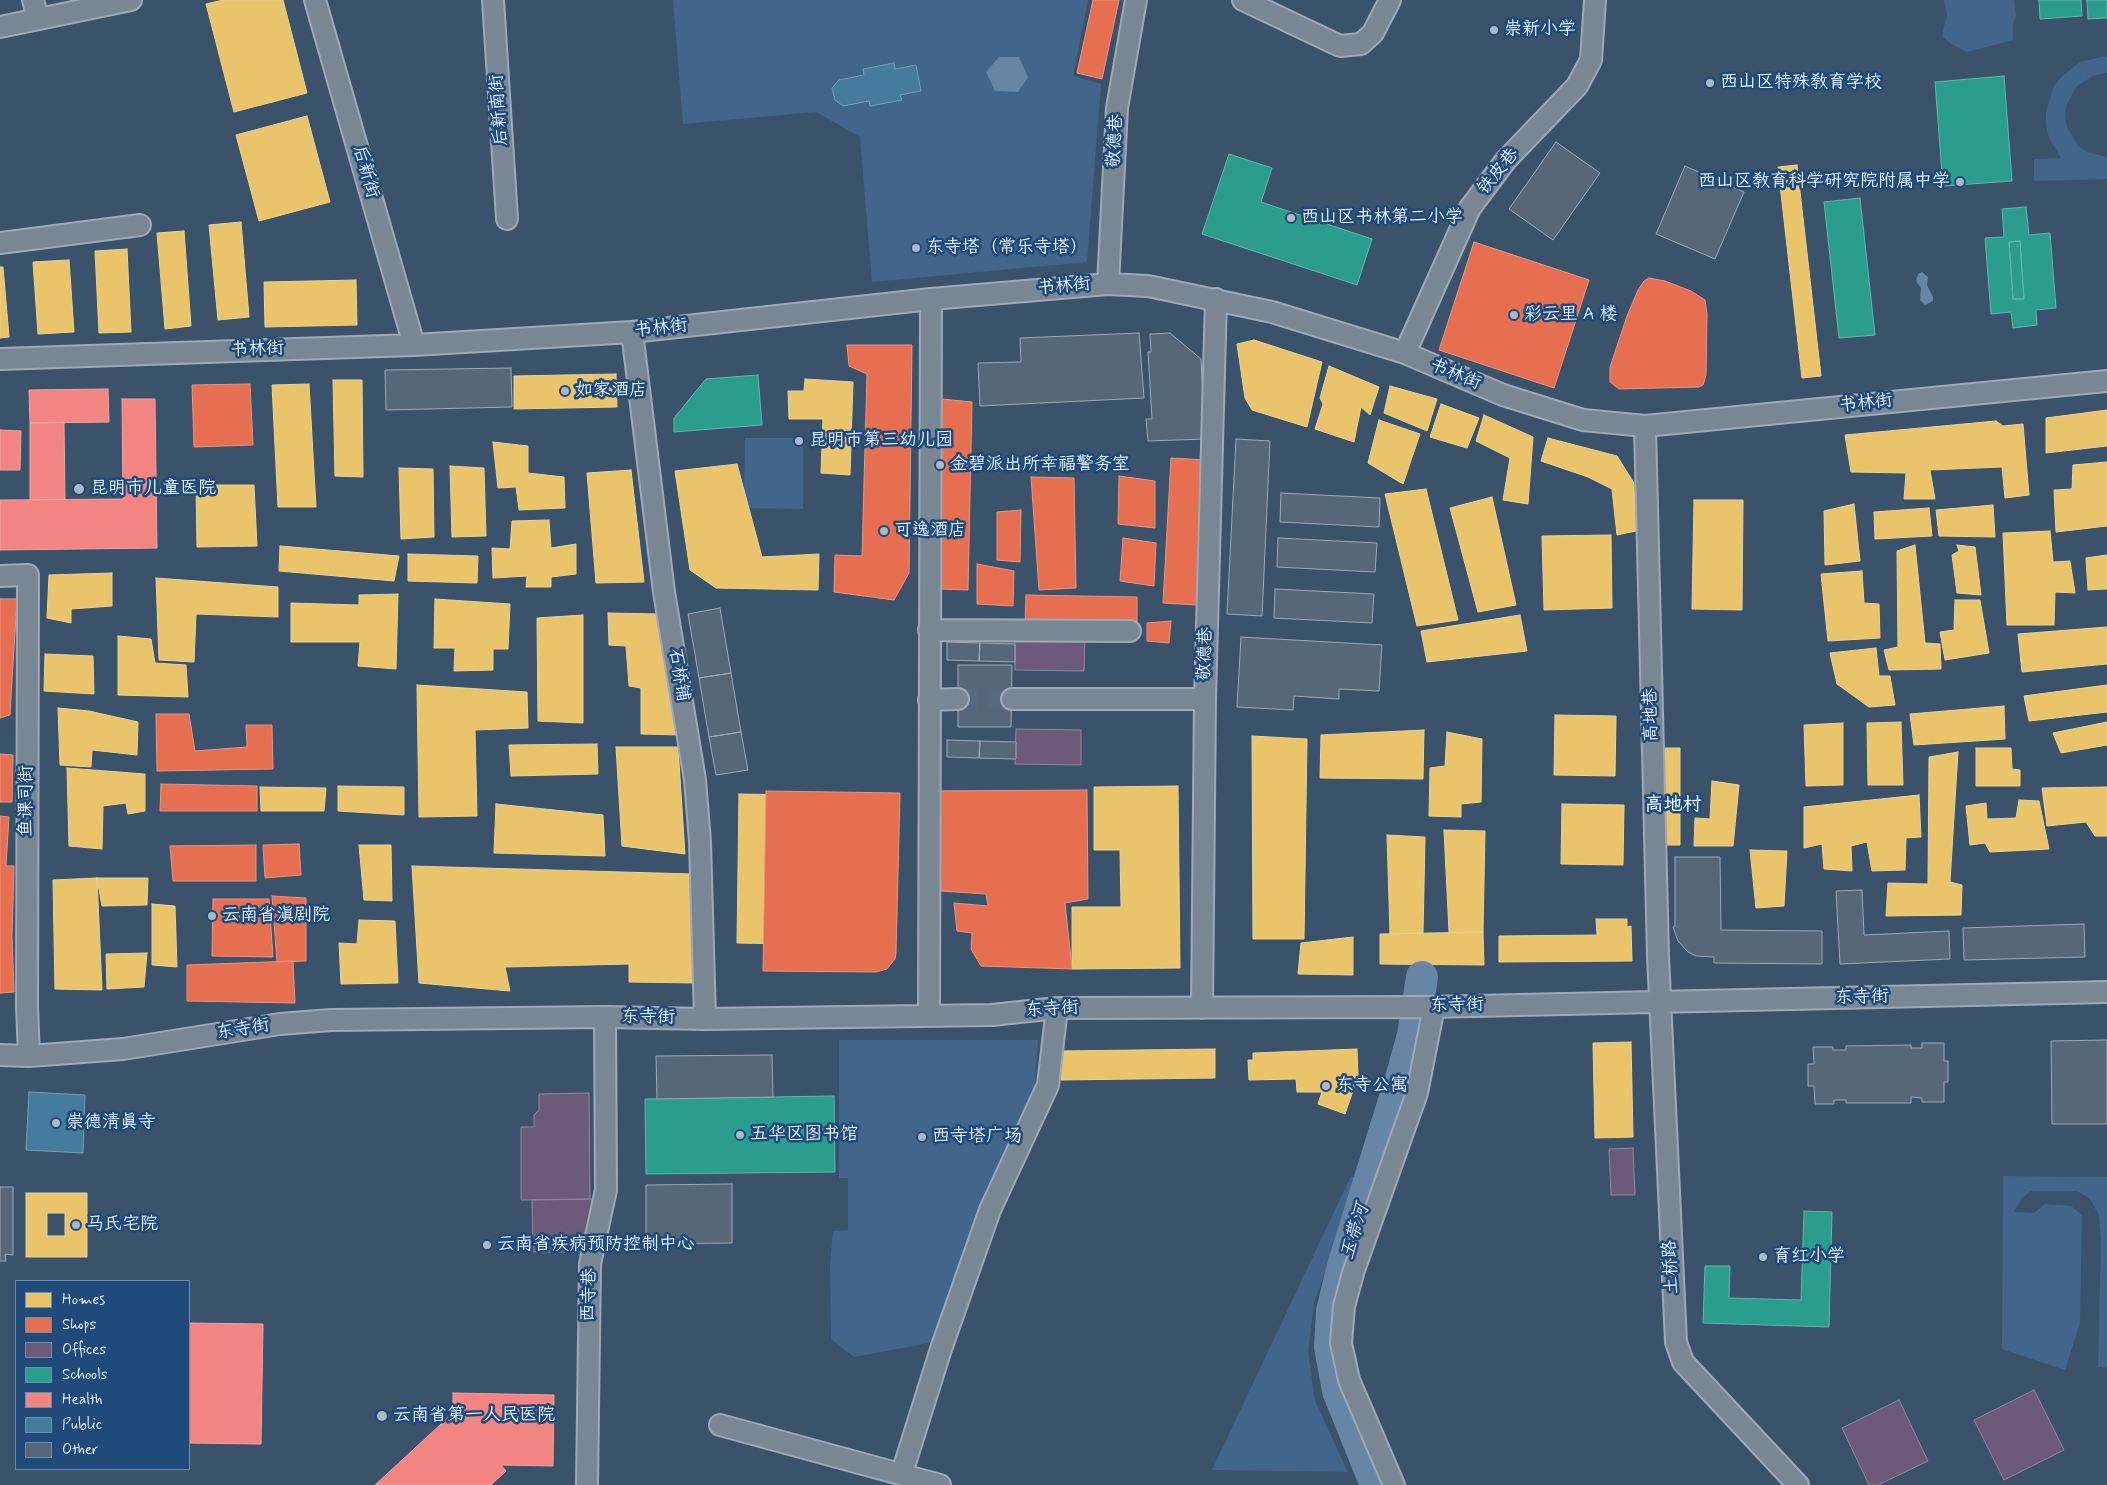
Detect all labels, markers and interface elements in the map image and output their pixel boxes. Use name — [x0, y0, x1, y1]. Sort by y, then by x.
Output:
place label: 崇新小学 — [1504, 19, 1576, 41]
marker: 崇新小学 — [1488, 24, 1500, 36]
place label: 西山区特殊教育学校 — [1720, 72, 1882, 94]
street label: 后新南街 — [487, 73, 513, 147]
marker: 西山区特殊教育学校 — [1704, 77, 1716, 89]
street label: 敬德巷 — [1104, 113, 1128, 169]
street label: 后新街 — [347, 143, 383, 201]
street label: 铁皮巷 — [1474, 144, 1524, 200]
place label: 西山区教育科学研究院附属中学 — [1698, 171, 1950, 193]
marker: 西山区教育科学研究院附属中学 — [1954, 176, 1966, 188]
place label: 西山区书林第二小学 — [1301, 207, 1463, 229]
marker: 西山区书林第二小学 — [1285, 212, 1297, 224]
place label: 东寺塔（常乐寺塔） — [926, 237, 1088, 259]
marker: 东寺塔（常乐寺塔） — [910, 242, 922, 254]
street label: 书林街 — [1036, 274, 1092, 300]
place label: 彩云里 A 楼 — [1524, 304, 1617, 326]
marker: 彩云里 A 楼 — [1508, 309, 1520, 321]
street label: 书林街 — [633, 315, 689, 343]
street label: 书林街 — [230, 338, 284, 362]
street label: 书林街 — [1426, 355, 1484, 395]
place label: 如家酒店 — [575, 380, 647, 402]
marker: 如家酒店 — [559, 385, 571, 397]
street label: 书林街 — [1838, 390, 1894, 418]
place label: 昆明市第三幼儿园 — [809, 430, 953, 452]
marker: 昆明市第三幼儿园 — [793, 435, 805, 447]
place label: 金碧派出所幸福警务室 — [950, 454, 1130, 476]
marker: 金碧派出所幸福警务室 — [934, 459, 946, 471]
place label: 昆明市儿童医院 — [90, 478, 216, 500]
marker: 昆明市儿童医院 — [72, 482, 86, 496]
place label: 可逸酒店 — [894, 520, 966, 542]
marker: 可逸酒店 — [878, 525, 890, 537]
street label: 敬德巷 — [1194, 627, 1218, 681]
street label: 石桥铺 — [663, 647, 693, 703]
street label: 高地巷 — [1641, 688, 1663, 742]
street label: 鱼课司街 — [16, 765, 38, 837]
district label: 高地村 — [1645, 795, 1701, 817]
place label: 云南省滇剧院 — [222, 905, 330, 927]
marker: 云南省滇剧院 — [206, 910, 218, 922]
street label: 东寺街 — [1835, 987, 1889, 1009]
street label: 东寺街 — [1430, 995, 1484, 1017]
street label: 东寺街 — [1024, 998, 1080, 1022]
street label: 东寺街 — [621, 1007, 675, 1029]
street label: 东寺街 — [215, 1015, 271, 1045]
place label: 东寺公寓 — [1336, 1075, 1408, 1097]
marker: 东寺公寓 — [1320, 1080, 1332, 1092]
place label: 崇德清真寺 — [66, 1112, 156, 1134]
marker: 崇德清真寺 — [50, 1117, 62, 1129]
place label: 五华区图书馆 — [750, 1124, 858, 1146]
place label: 西寺塔广场 — [932, 1126, 1022, 1148]
marker: 五华区图书馆 — [734, 1129, 746, 1141]
marker: 西寺塔广场 — [916, 1131, 928, 1143]
water label: 玉带河 — [1337, 1201, 1375, 1263]
place label: 马氏宅院 — [86, 1214, 158, 1236]
marker: 马氏宅院 — [70, 1219, 82, 1231]
place label: 云南省疾病预防控制中心 — [497, 1234, 695, 1256]
marker: 云南省疾病预防控制中心 — [481, 1239, 493, 1251]
street label: 土桥路 — [1660, 1239, 1684, 1295]
place label: 育红小学 — [1773, 1246, 1845, 1268]
marker: 育红小学 — [1757, 1251, 1769, 1263]
street label: 西寺巷 — [578, 1268, 602, 1322]
legend — [15, 1280, 190, 1470]
text: Homes — [62, 1290, 105, 1310]
text: Shops — [62, 1315, 96, 1335]
text: Offices — [62, 1340, 106, 1360]
text: Schools — [62, 1365, 108, 1385]
text: Health — [62, 1390, 103, 1410]
place label: 云南省第一人民医院 — [393, 1405, 555, 1427]
marker: 云南省第一人民医院 — [375, 1409, 389, 1423]
text: Public — [62, 1415, 102, 1435]
text: Other — [62, 1440, 98, 1460]

